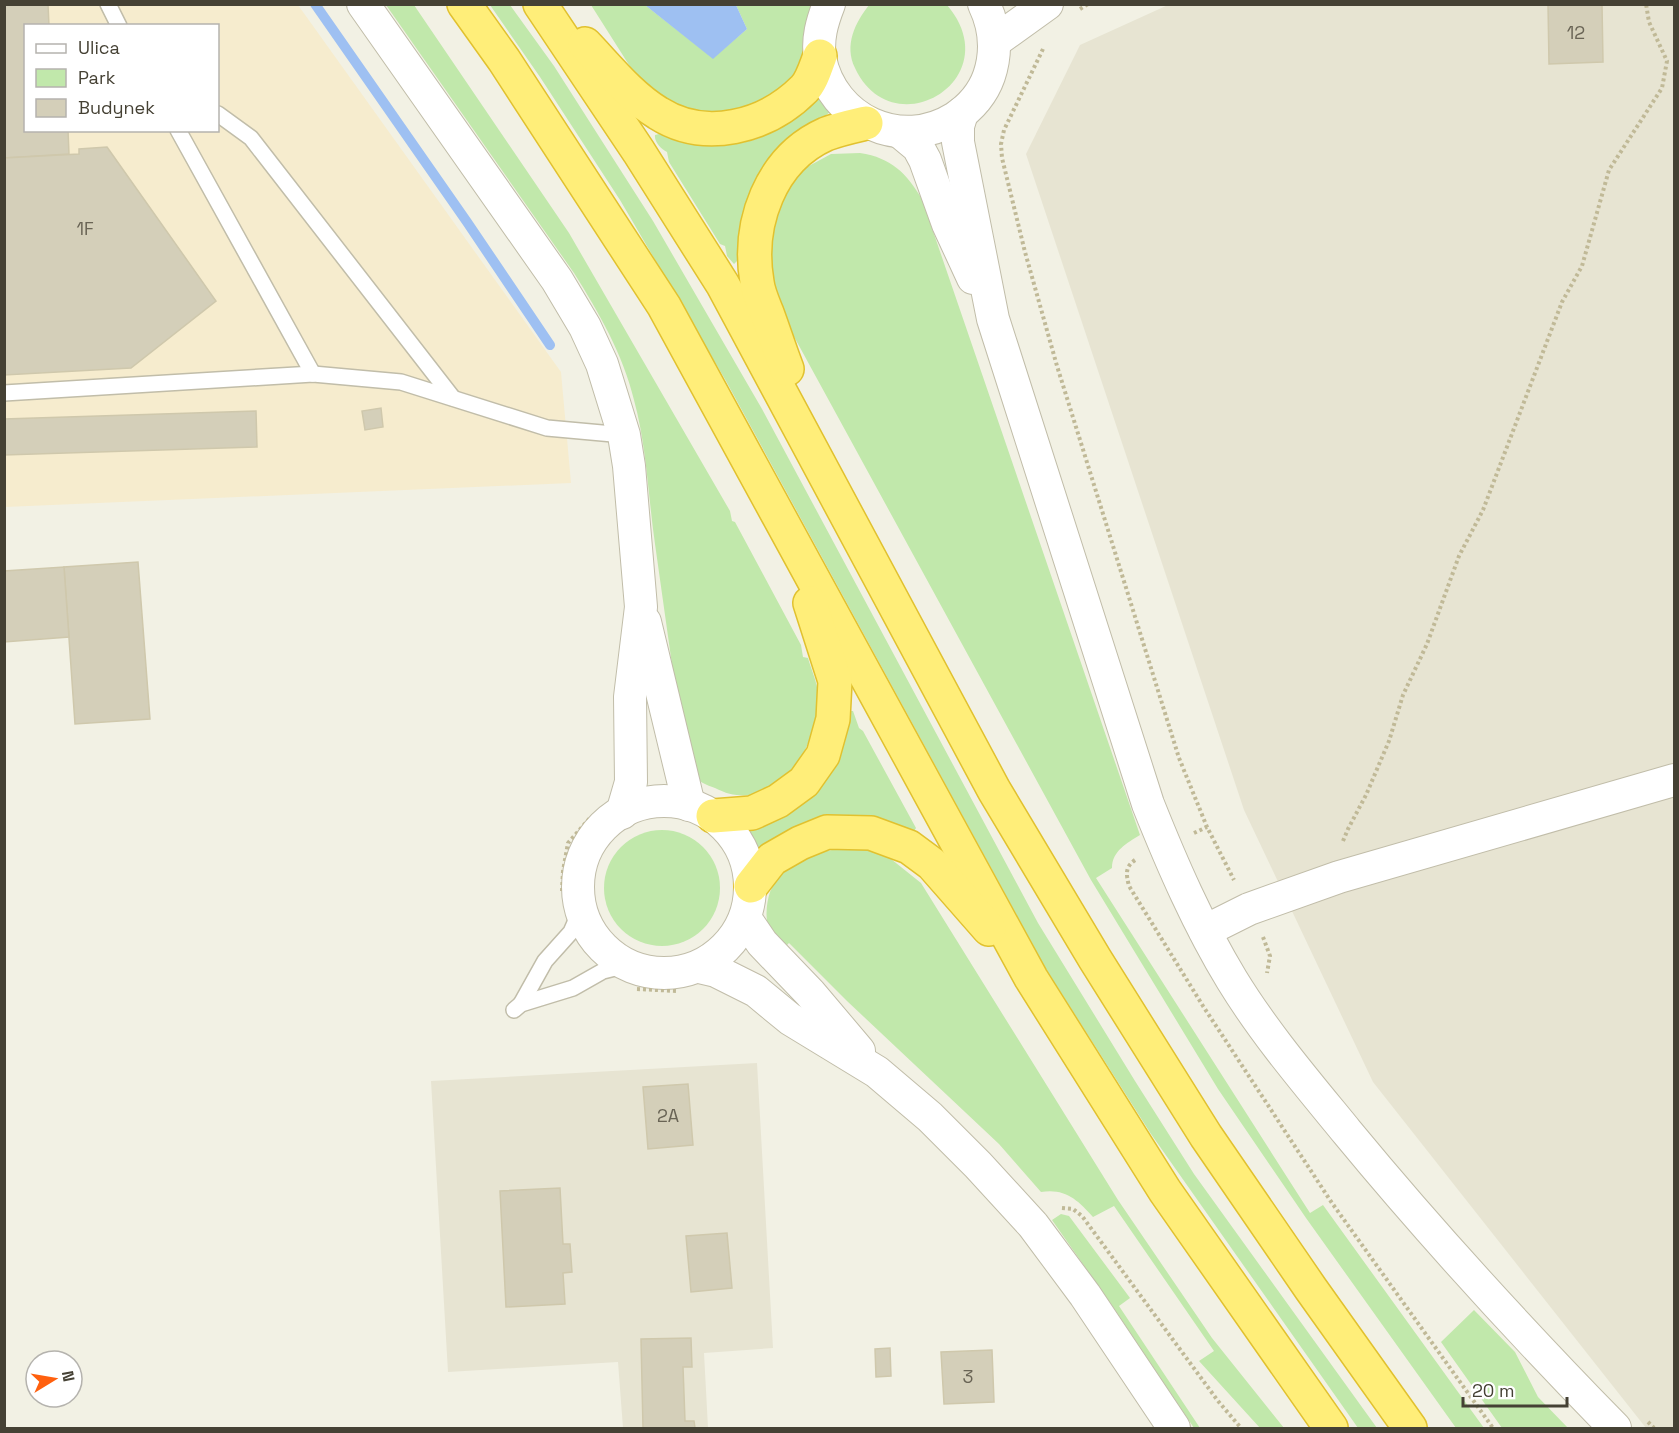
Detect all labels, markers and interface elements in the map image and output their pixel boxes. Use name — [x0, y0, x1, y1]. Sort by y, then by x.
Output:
house number: 12 — [1567, 21, 1585, 44]
legend — [24, 24, 219, 132]
text: Ulica — [78, 36, 120, 59]
text: Park — [78, 66, 116, 89]
text: Budynek — [78, 96, 155, 119]
house number: 1F — [76, 217, 94, 240]
house number: 2A — [657, 1104, 679, 1127]
north arrow — [24, 1349, 84, 1409]
house number: 3 — [963, 1365, 973, 1388]
text: N — [57, 1369, 80, 1384]
scale bar — [1463, 1370, 1566, 1408]
text: 20 m — [1472, 1379, 1515, 1402]

